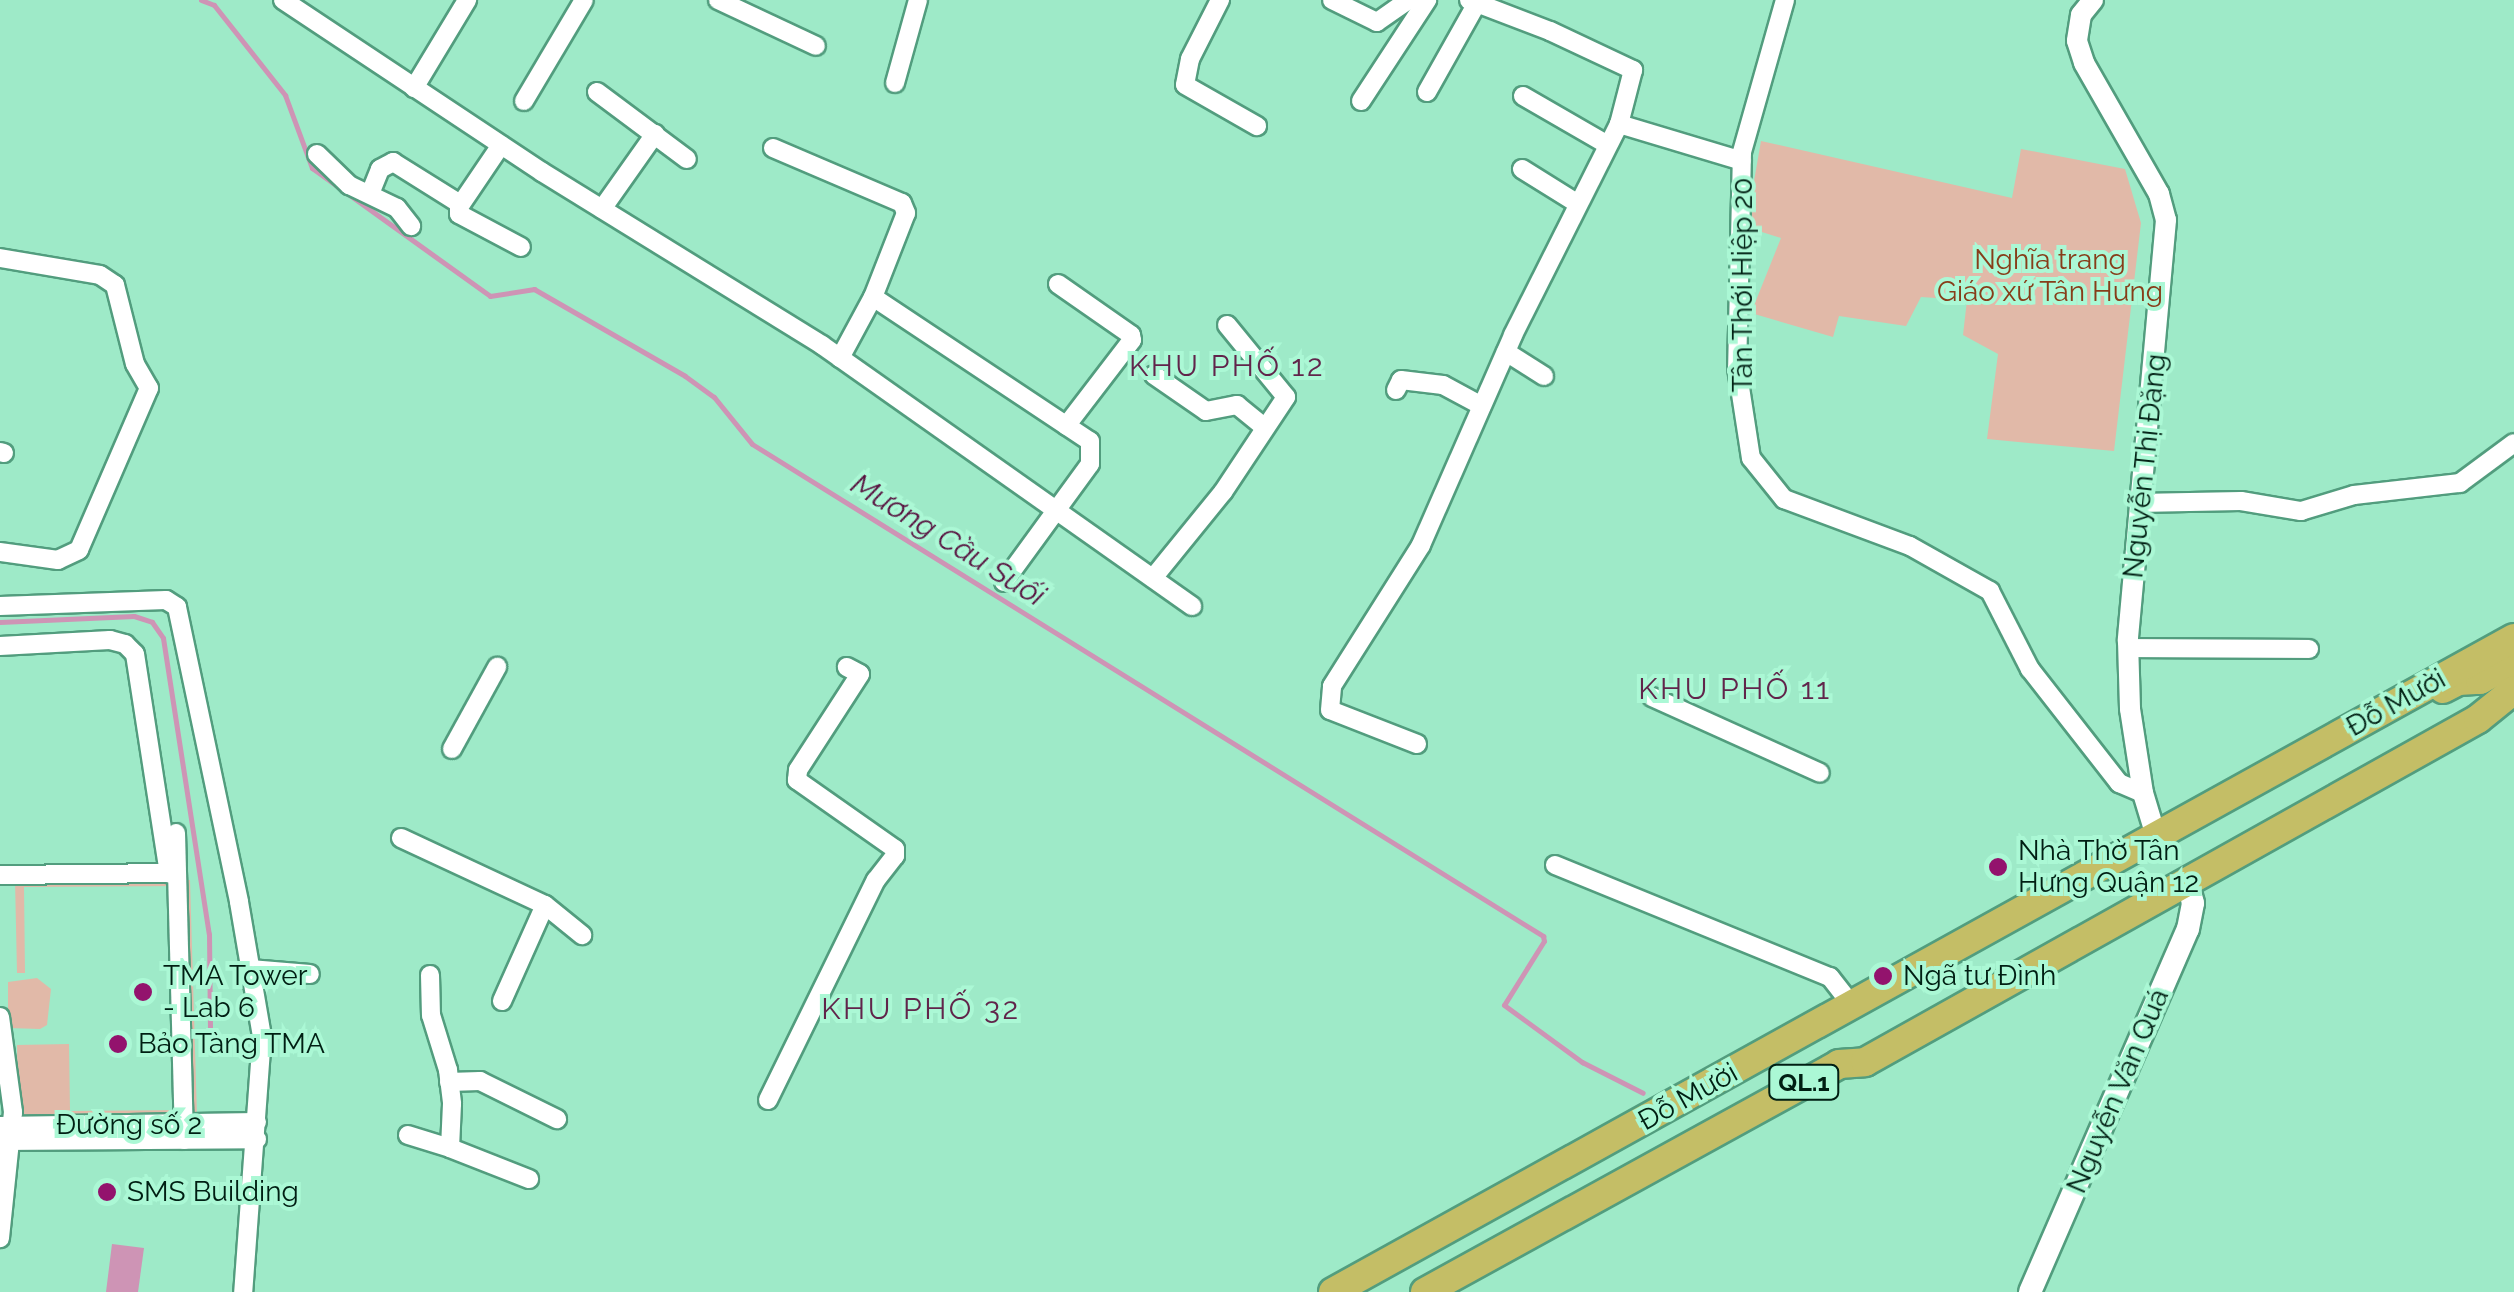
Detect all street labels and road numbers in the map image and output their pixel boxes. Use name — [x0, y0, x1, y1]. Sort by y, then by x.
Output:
street label: Tân Thới Hiệp 20 — [1726, 177, 1760, 393]
street label: Nguyễn Thị Đặng — [2116, 352, 2174, 580]
street label: Đỗ Mười — [2341, 662, 2451, 744]
street label: Nguyễn Văn Quá — [2060, 983, 2176, 1199]
street label: Đỗ Mười — [1633, 1056, 1743, 1138]
road number: QL.1 — [1766, 1062, 1842, 1102]
street label: Đường số 2 — [56, 1108, 202, 1142]

